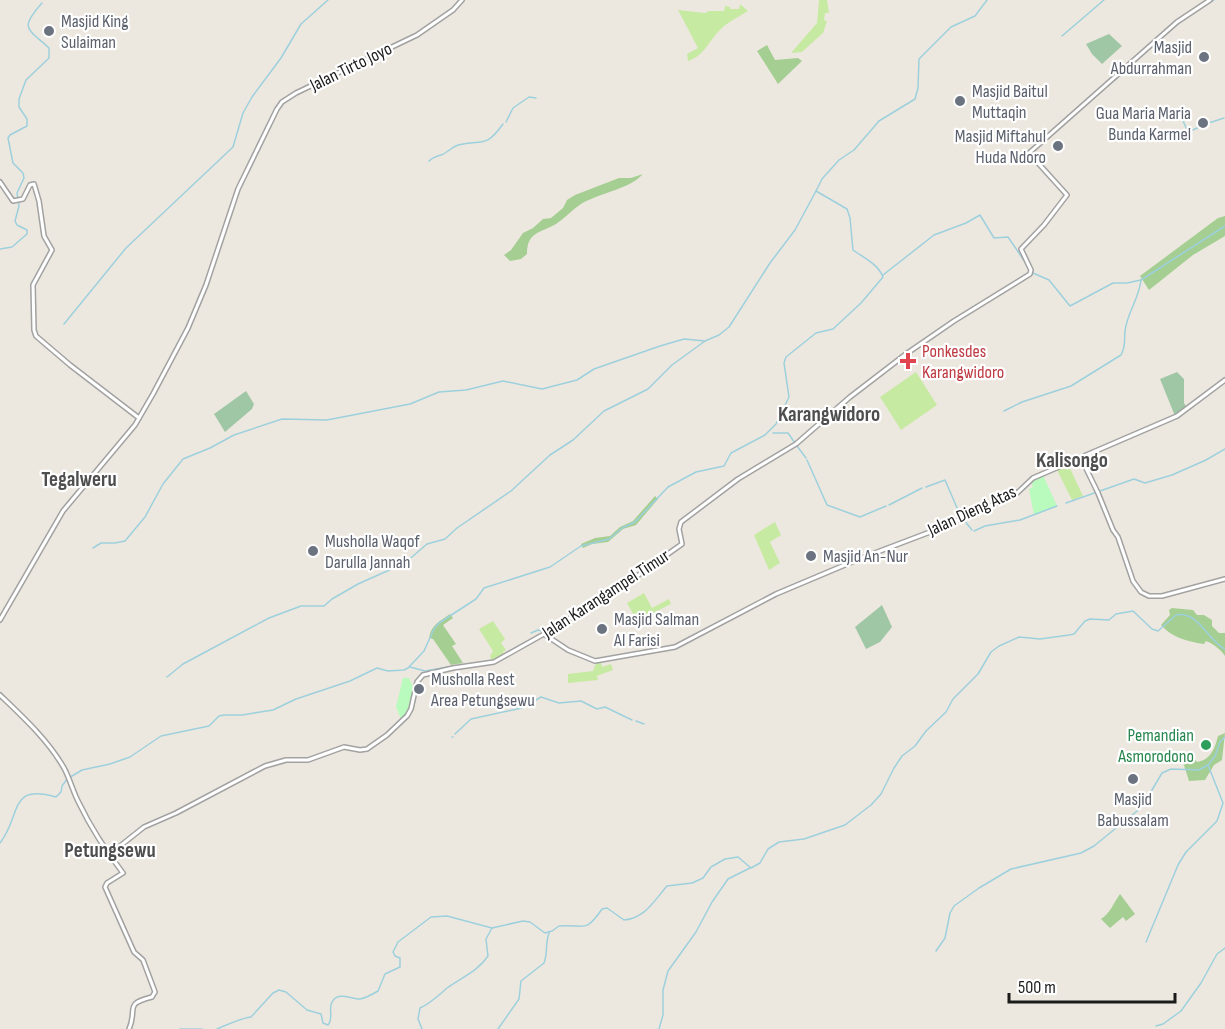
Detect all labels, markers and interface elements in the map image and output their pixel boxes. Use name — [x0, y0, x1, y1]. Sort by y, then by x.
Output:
place label: Masjid King Sulaiman — [61, 11, 128, 53]
marker: Masjid King Sulaiman — [42, 24, 56, 38]
place label: Masjid Abdurrahman — [1110, 37, 1192, 79]
street label: Jalan Tirto Joyo — [306, 38, 395, 96]
marker: Masjid Abdurrahman — [1197, 50, 1211, 64]
place label: Masjid Baitul Muttaqin — [972, 81, 1048, 123]
marker: Masjid Baitul Muttaqin — [953, 94, 967, 108]
place label: Gua Maria Maria Bunda Karmel — [1096, 103, 1191, 145]
marker: Gua Maria Maria Bunda Karmel — [1196, 116, 1210, 130]
place label: Masjid Miftahul Huda Ndoro — [955, 126, 1046, 168]
marker: Masjid Miftahul Huda Ndoro — [1051, 139, 1065, 153]
place label: Ponkesdes Karangwidoro — [922, 341, 1004, 383]
marker: Ponkesdes Karangwidoro — [899, 352, 917, 370]
district label: Karangwidoro — [778, 402, 880, 427]
district label: Kalisongo — [1036, 448, 1108, 473]
district label: Tegalweru — [41, 467, 117, 492]
street label: Jalan Dieng Atas — [924, 481, 1020, 541]
place label: Musholla Waqof Darulla Jannah — [325, 531, 420, 573]
marker: Musholla Waqof Darulla Jannah — [306, 544, 320, 558]
street label: Jalan Karangampel Timur — [538, 545, 673, 643]
place label: Masjid An-Nur — [823, 546, 908, 567]
marker: Masjid An-Nur — [804, 549, 818, 563]
place label: Masjid Salman Al Farisi — [613, 609, 699, 651]
marker: Masjid Salman Al Farisi — [595, 622, 609, 636]
place label: Musholla Rest Area Petungsewu — [430, 669, 535, 711]
marker: Musholla Rest Area Petungsewu — [412, 682, 426, 696]
place label: Pemandian Asmorodono — [1117, 725, 1194, 767]
marker: Pemandian Asmorodono — [1199, 738, 1213, 752]
marker: Masjid Babussalam — [1126, 772, 1140, 786]
place label: Masjid Babussalam — [1097, 789, 1169, 831]
district label: Petungsewu — [64, 838, 156, 863]
scale bar — [1009, 966, 1176, 1004]
text: 500 m — [1018, 977, 1056, 998]

